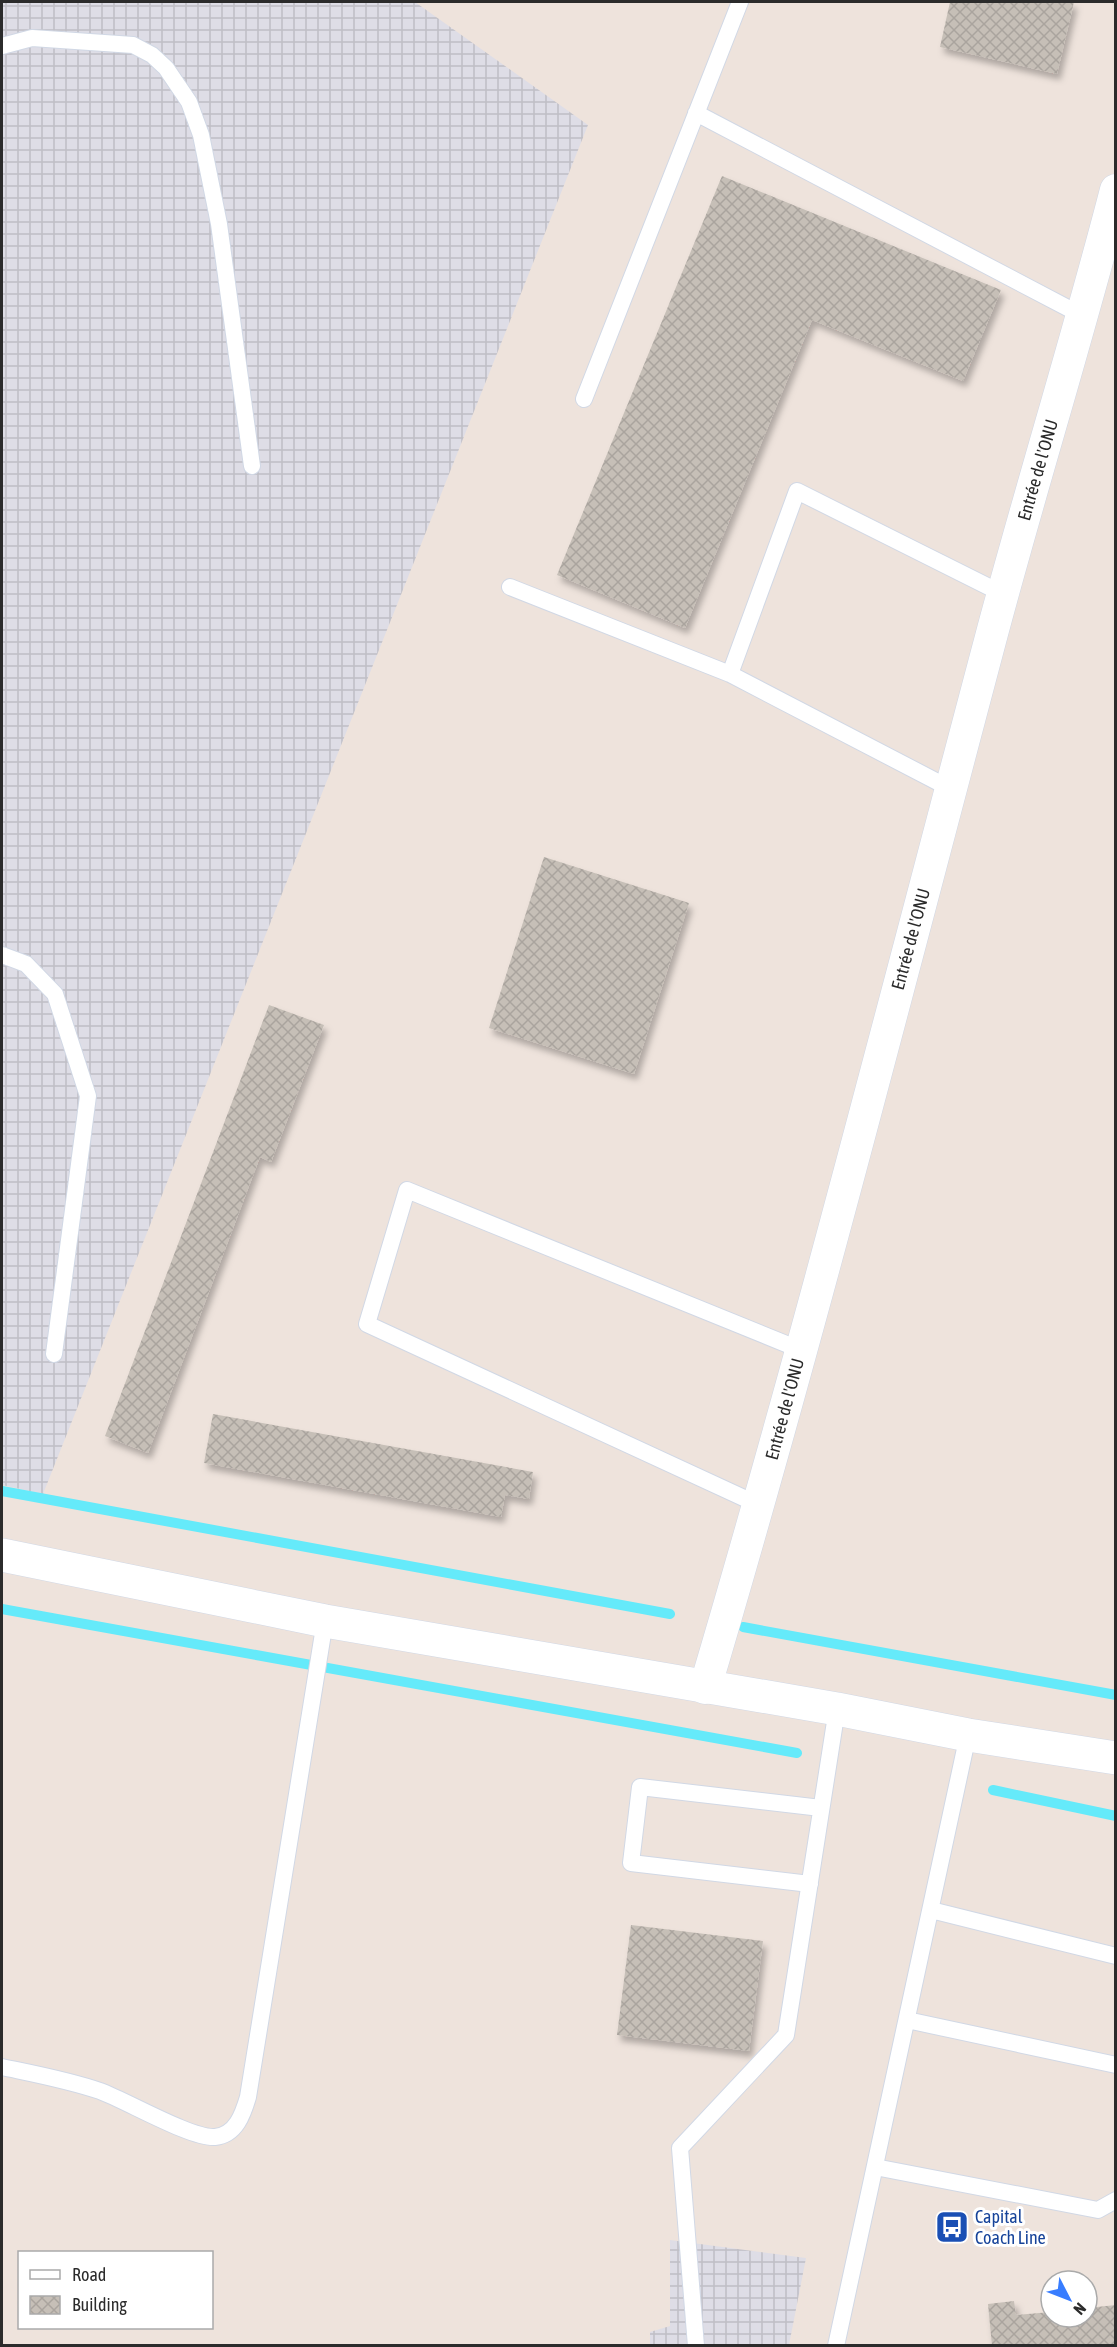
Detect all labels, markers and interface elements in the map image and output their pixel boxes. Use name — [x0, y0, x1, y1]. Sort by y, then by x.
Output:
street label: Entrée de l'ONU — [1013, 417, 1062, 523]
street label: Entrée de l'ONU — [887, 886, 934, 992]
street label: Entrée de l'ONU — [761, 1356, 808, 1462]
place label: Capital Coach Line — [975, 2206, 1046, 2248]
bus stop icon: Capital Coach Line — [934, 2209, 970, 2245]
legend — [18, 2251, 213, 2329]
text: Road — [72, 2264, 106, 2285]
north arrow — [1039, 2269, 1099, 2329]
text: Building — [72, 2294, 127, 2315]
text: N — [1070, 2300, 1090, 2319]

